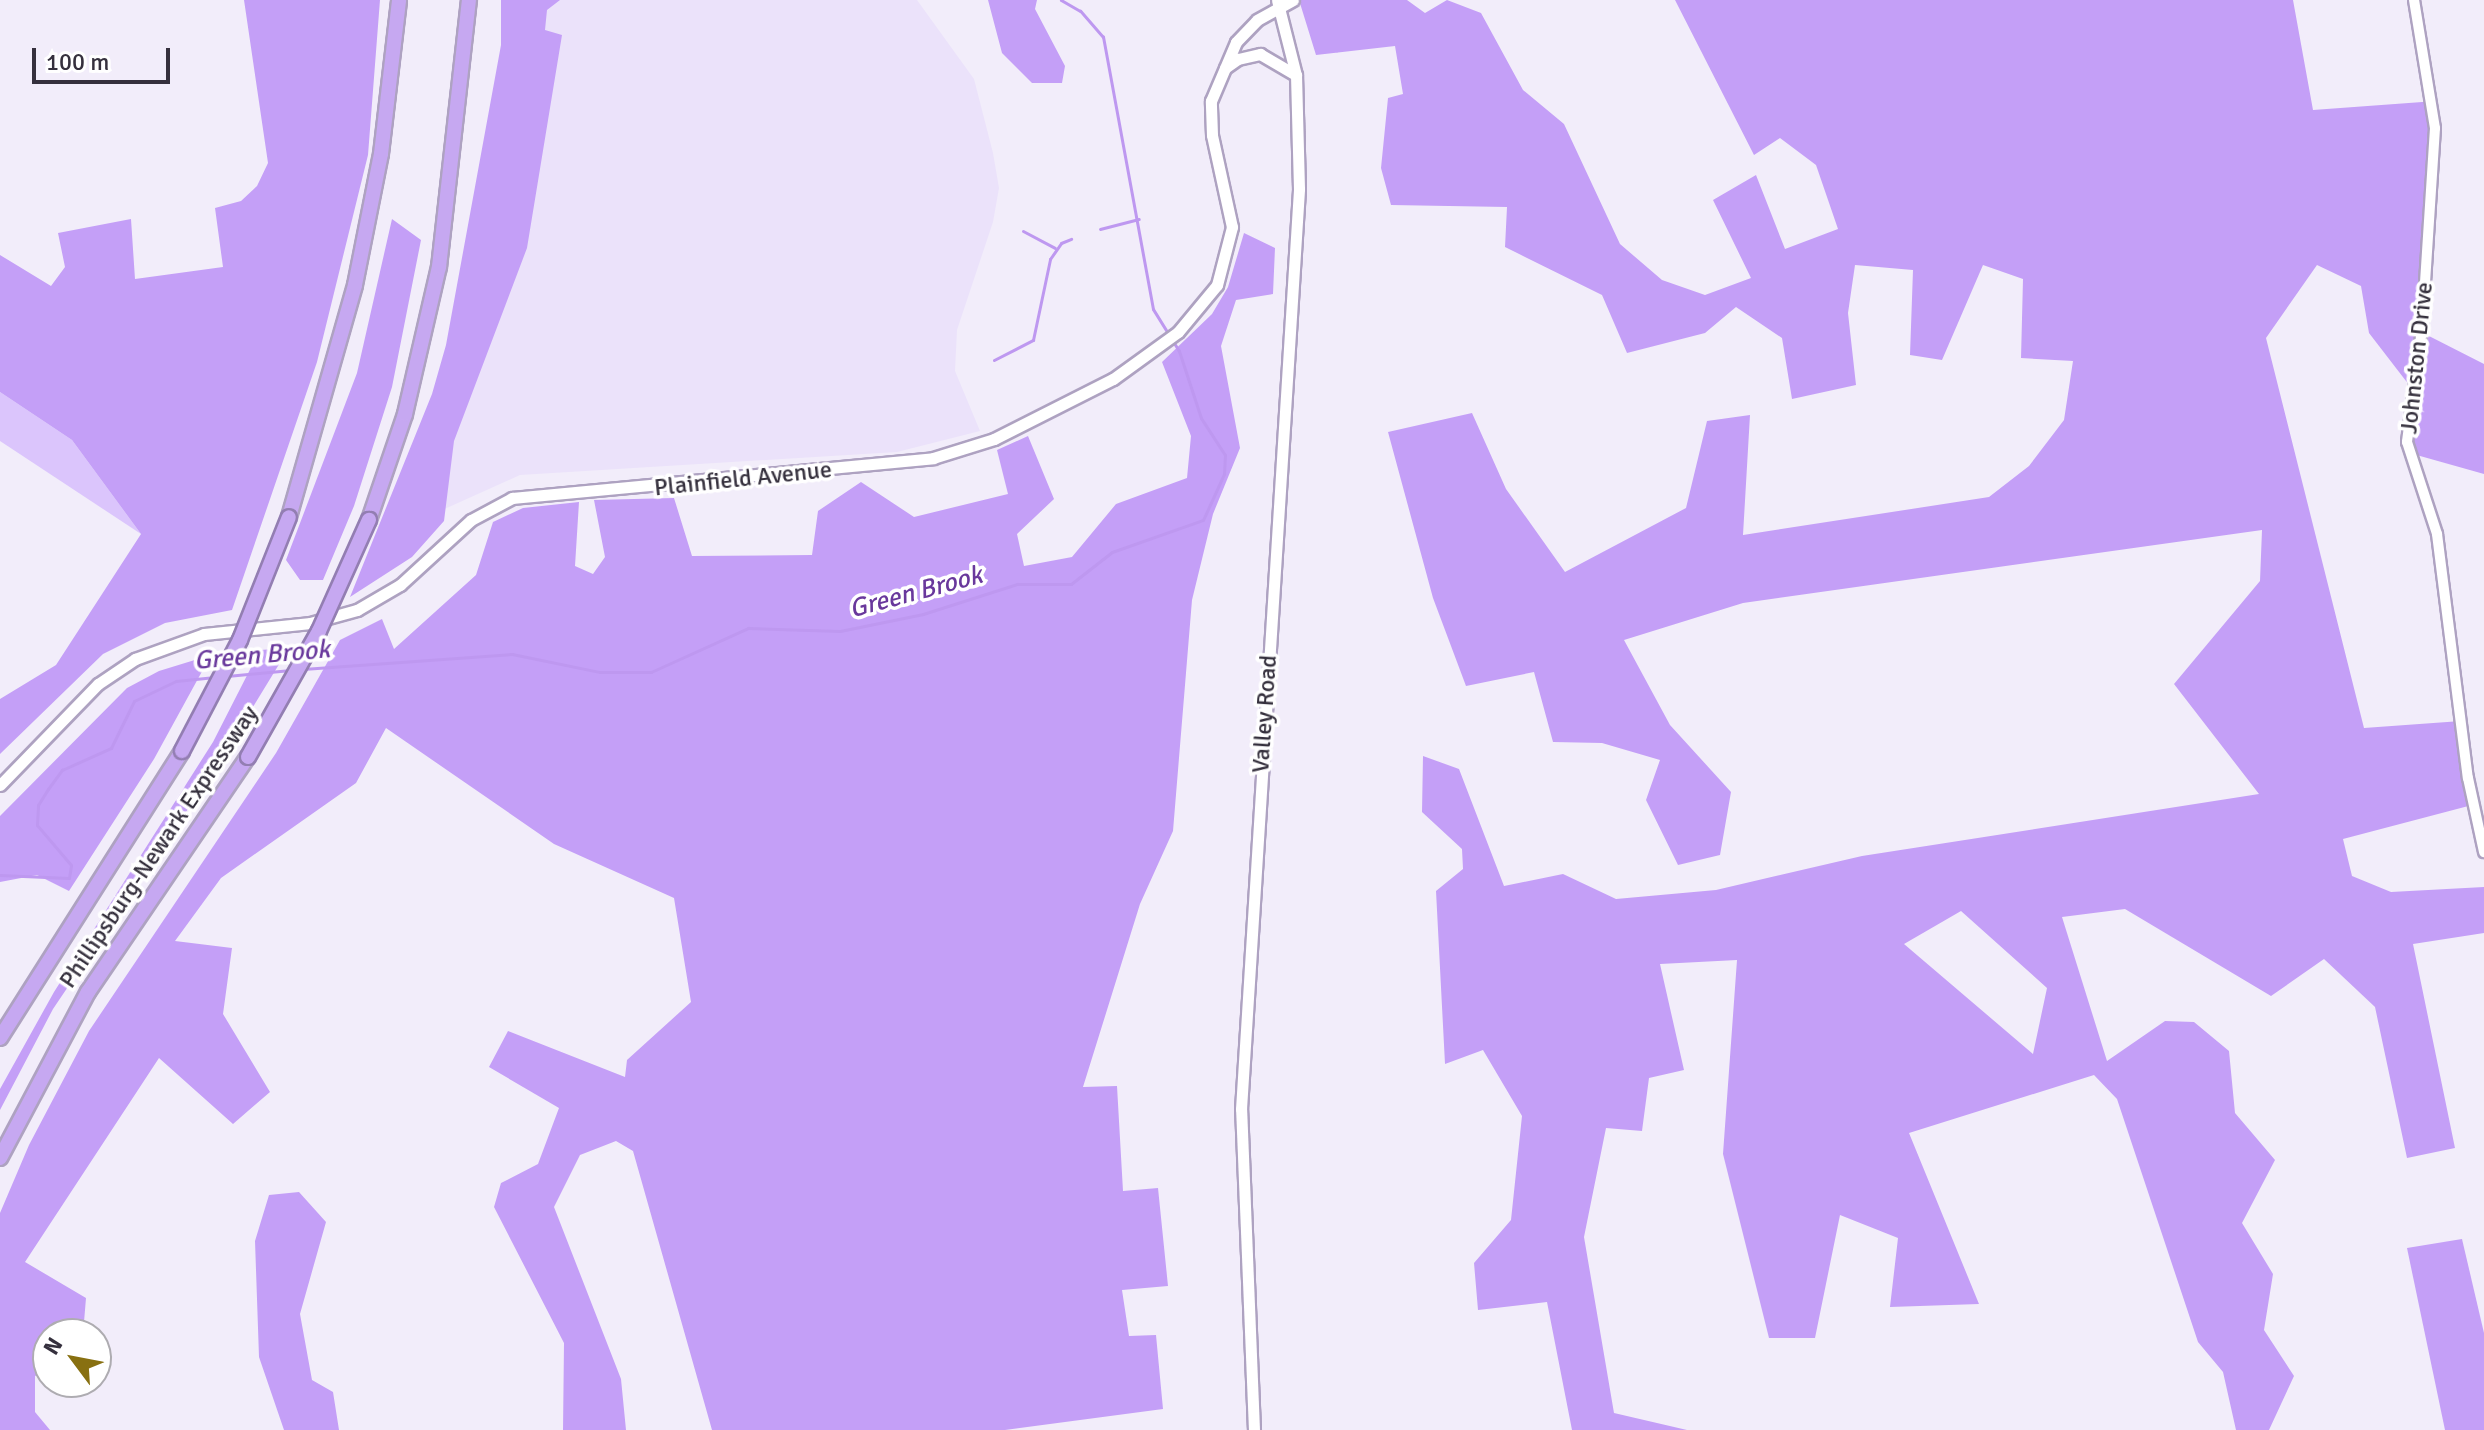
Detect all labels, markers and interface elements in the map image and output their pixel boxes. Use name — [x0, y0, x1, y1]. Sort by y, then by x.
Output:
scale bar — [36, 32, 174, 82]
text: 100 m — [46, 47, 109, 77]
street label: Johnston Drive — [2395, 281, 2439, 435]
street label: Plainfield Avenue — [653, 455, 833, 503]
water label: Green Brook — [846, 560, 986, 626]
water label: Green Brook — [193, 635, 331, 677]
street label: Valley Road — [1247, 654, 1283, 774]
street label: Phillipsburg-Newark Expressway — [54, 700, 264, 994]
north arrow — [32, 1318, 112, 1398]
text: N — [37, 1332, 68, 1360]

